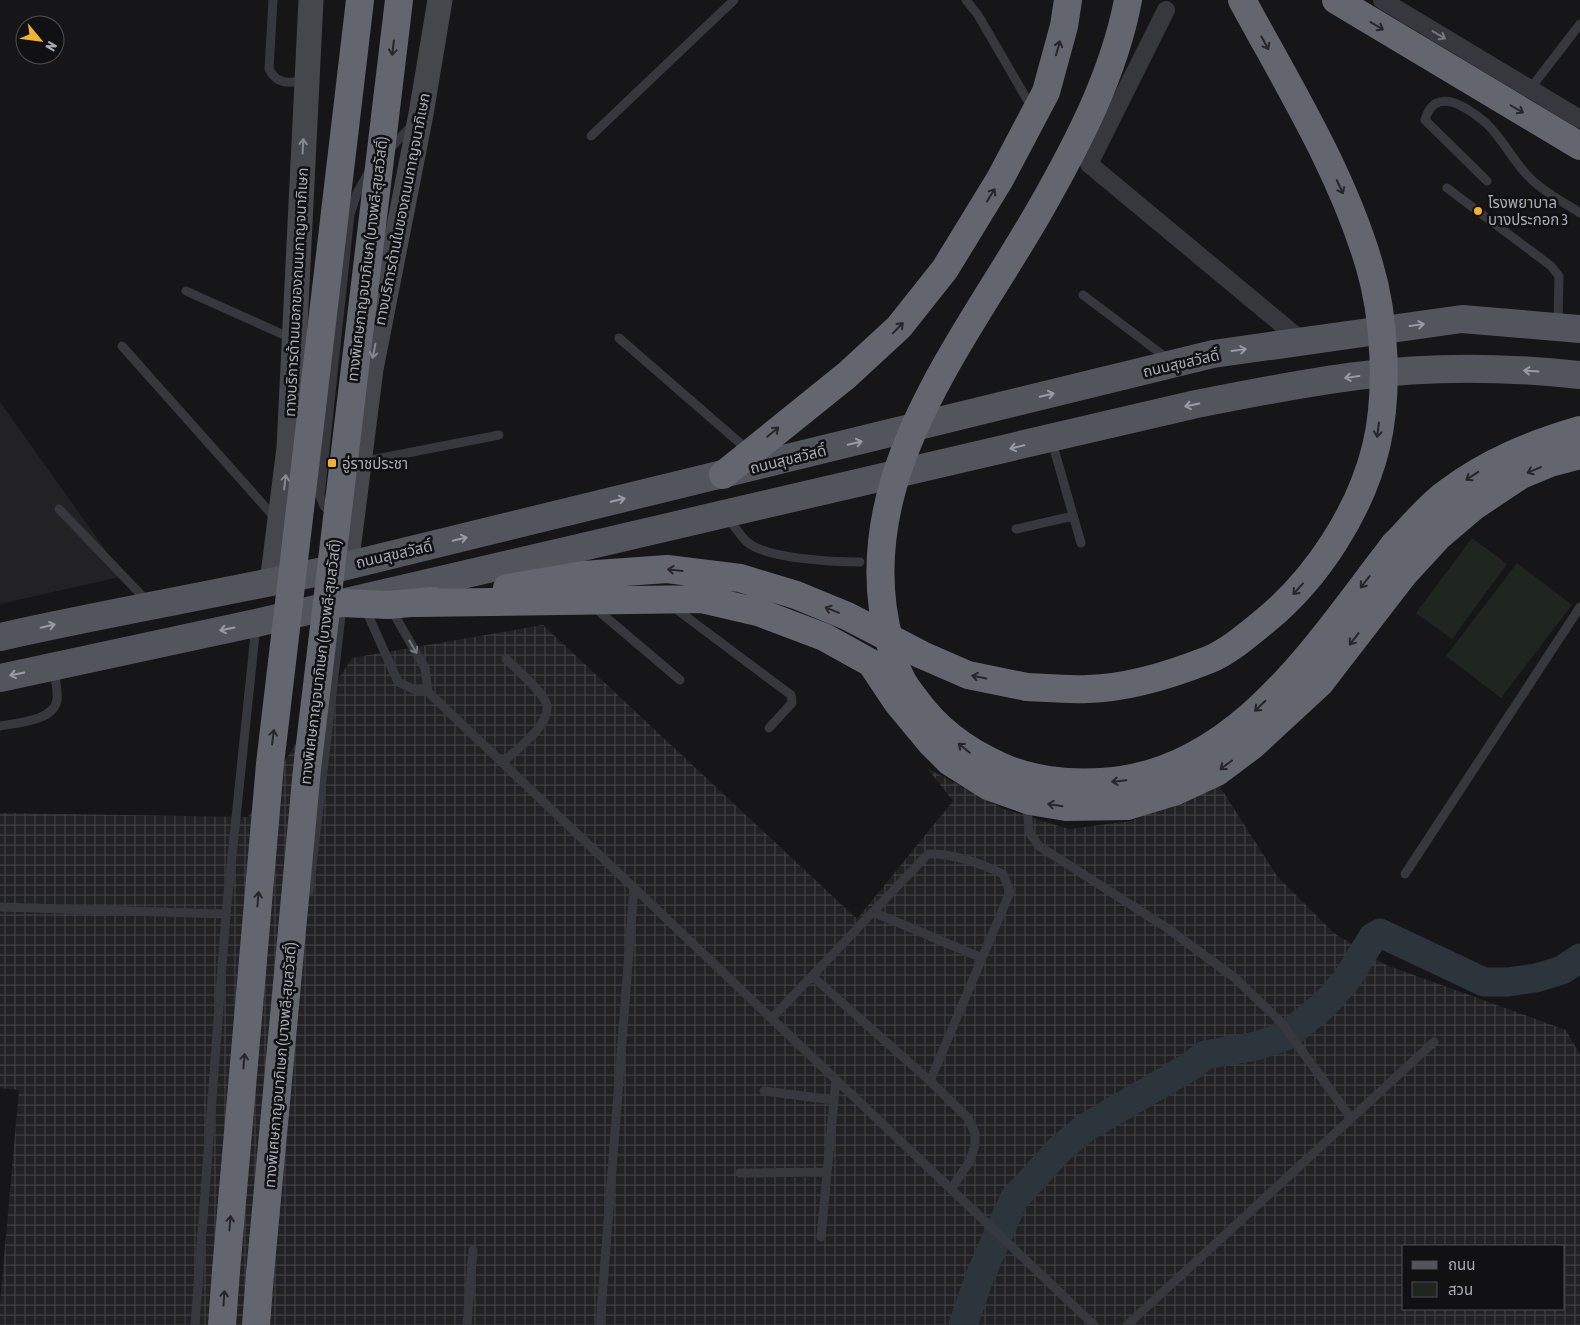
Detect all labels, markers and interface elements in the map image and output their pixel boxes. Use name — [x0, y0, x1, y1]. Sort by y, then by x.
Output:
north arrow — [15, 15, 65, 65]
one-way arrow — [1370, 22, 1384, 32]
one-way arrow — [1431, 30, 1445, 40]
one-way arrow — [1260, 35, 1270, 50]
text: N — [42, 39, 60, 54]
one-way arrow — [388, 40, 398, 56]
one-way arrow — [1054, 41, 1063, 57]
street label: ทางบริการด้านในของถนนกาญจนาภิเษก — [371, 91, 433, 327]
one-way arrow — [1509, 104, 1524, 114]
street label: ทางพิเศษกาญจนาภิเษก (บางพลี-สุขสวัสดิ์) — [343, 136, 391, 383]
one-way arrow — [298, 138, 307, 154]
street label: ทางบริการด้านนอกของถนนกาญจนาภิเษก — [281, 167, 311, 417]
one-way arrow — [1335, 179, 1345, 194]
one-way arrow — [986, 189, 996, 203]
place label: โรงพยาบาล บางประกอก 3 — [1488, 194, 1568, 228]
marker: โรงพยาบาล บางประกอก 3 — [1472, 205, 1484, 217]
one-way arrow — [1409, 320, 1425, 330]
one-way arrow — [892, 322, 904, 334]
one-way arrow — [369, 343, 379, 359]
one-way arrow — [1231, 345, 1247, 355]
street label: ถนนสุขสวัสดิ์ — [1141, 346, 1221, 381]
one-way arrow — [1524, 367, 1540, 376]
one-way arrow — [1344, 372, 1360, 382]
one-way arrow — [1038, 390, 1054, 399]
one-way arrow — [1184, 401, 1200, 410]
one-way arrow — [1373, 422, 1383, 438]
one-way arrow — [767, 427, 780, 438]
one-way arrow — [847, 438, 863, 447]
street label: ถนนสุขสวัสดิ์ — [748, 441, 828, 478]
one-way arrow — [1009, 443, 1025, 452]
place label: อู่ราชประชา — [342, 455, 408, 473]
marker: อู่ราชประชา — [326, 457, 338, 469]
one-way arrow — [1527, 465, 1542, 475]
one-way arrow — [1465, 472, 1479, 482]
one-way arrow — [280, 475, 290, 491]
one-way arrow — [610, 495, 626, 504]
one-way arrow — [452, 533, 468, 543]
street label: ถนนสุขสวัสดิ์ — [354, 537, 434, 572]
street label: ทางพิเศษกาญจนาภิเษก (บางพลี-สุขสวัสดิ์) — [296, 539, 344, 786]
one-way arrow — [668, 565, 684, 575]
one-way arrow — [1360, 575, 1371, 588]
one-way arrow — [1293, 582, 1304, 595]
one-way arrow — [825, 604, 840, 614]
one-way arrow — [39, 621, 55, 631]
one-way arrow — [219, 625, 235, 634]
one-way arrow — [1349, 633, 1360, 646]
one-way arrow — [408, 639, 418, 653]
one-way arrow — [9, 670, 25, 679]
one-way arrow — [972, 672, 988, 681]
one-way arrow — [1254, 700, 1266, 712]
one-way arrow — [268, 730, 278, 746]
one-way arrow — [958, 742, 971, 753]
one-way arrow — [1219, 760, 1233, 770]
one-way arrow — [1112, 776, 1128, 786]
one-way arrow — [1048, 800, 1064, 810]
one-way arrow — [253, 891, 263, 907]
street label: ทางพิเศษกาญจนาภิเษก (บางพลี-สุขสวัสดิ์) — [261, 941, 300, 1189]
one-way arrow — [240, 1053, 249, 1069]
one-way arrow — [226, 1215, 235, 1231]
legend — [1402, 1245, 1565, 1310]
text: ถนน — [1448, 1256, 1475, 1273]
text: สวน — [1448, 1281, 1473, 1298]
one-way arrow — [220, 1290, 229, 1306]

